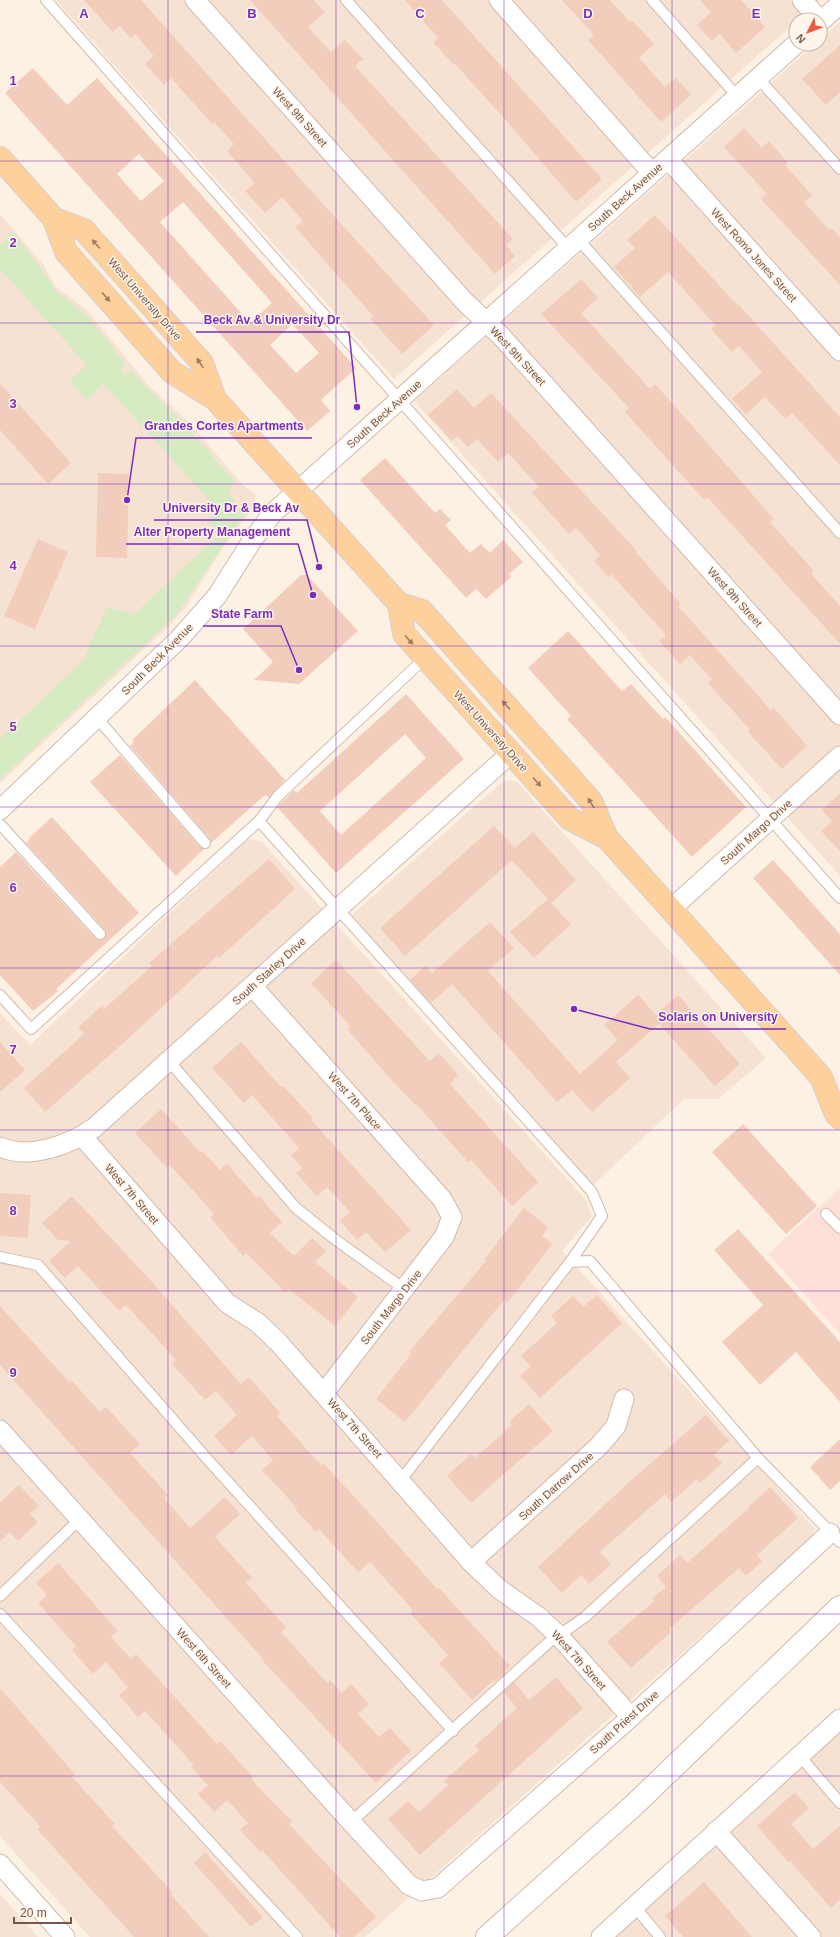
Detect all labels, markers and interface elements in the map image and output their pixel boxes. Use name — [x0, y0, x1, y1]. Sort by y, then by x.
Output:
text: A — [79, 6, 89, 21]
text: B — [247, 6, 257, 21]
text: C — [415, 6, 425, 21]
text: D — [583, 6, 593, 21]
text: E — [752, 6, 761, 21]
north arrow — [788, 12, 828, 52]
text: N — [793, 32, 808, 46]
text: 1 — [9, 73, 17, 88]
street label: West 9th Street — [270, 85, 330, 149]
street label: South Beck Avenue — [585, 160, 665, 234]
street label: West Romo Jones Street — [709, 206, 799, 304]
text: 2 — [9, 235, 17, 250]
one-way arrow — [92, 239, 101, 249]
street label: West University Drive — [106, 255, 184, 343]
one-way arrow — [101, 291, 110, 302]
callout: Beck Av & University Dr — [196, 308, 349, 332]
text: Beck Av & University Dr — [204, 313, 341, 327]
street label: West 9th Street — [488, 324, 548, 388]
one-way arrow — [196, 358, 204, 368]
street label: South Beck Avenue — [344, 377, 424, 451]
text: 3 — [9, 396, 17, 411]
callout: Grandes Cortes Apartments — [136, 414, 312, 438]
text: Grandes Cortes Apartments — [144, 419, 304, 433]
callout: University Dr & Beck Av — [154, 496, 307, 520]
text: University Dr & Beck Av — [163, 501, 300, 515]
callout: Alter Property Management — [126, 520, 298, 544]
text: Alter Property Management — [134, 525, 290, 539]
text: 4 — [9, 558, 17, 573]
street label: West 9th Street — [705, 565, 765, 629]
callout: State Farm — [203, 602, 281, 626]
text: State Farm — [211, 607, 273, 621]
street label: South Beck Avenue — [119, 621, 195, 697]
one-way arrow — [405, 635, 414, 646]
street label: West University Drive — [451, 688, 531, 774]
one-way arrow — [501, 700, 510, 710]
text: 5 — [9, 719, 17, 734]
one-way arrow — [532, 777, 541, 787]
one-way arrow — [587, 797, 594, 809]
street label: South Margo Drive — [718, 797, 794, 867]
text: 6 — [9, 880, 17, 895]
street label: South Starley Drive — [230, 935, 308, 1007]
callout: Solaris on University — [650, 1005, 786, 1029]
text: Solaris on University — [658, 1010, 778, 1024]
text: 7 — [9, 1042, 17, 1057]
street label: West 7th Place — [326, 1070, 384, 1132]
street label: West 7th Street — [103, 1162, 161, 1226]
text: 8 — [9, 1203, 17, 1218]
street label: South Margo Drive — [358, 1267, 424, 1347]
text: 9 — [9, 1365, 17, 1380]
street label: West 7th Street — [325, 1396, 385, 1460]
street label: South Darrow Drive — [516, 1449, 596, 1523]
street label: West 6th Street — [174, 1626, 234, 1690]
street label: West 7th Street — [549, 1628, 609, 1692]
street label: South Priest Drive — [587, 1688, 661, 1756]
scale bar — [14, 1899, 71, 1925]
text: 20 m — [20, 1906, 47, 1920]

